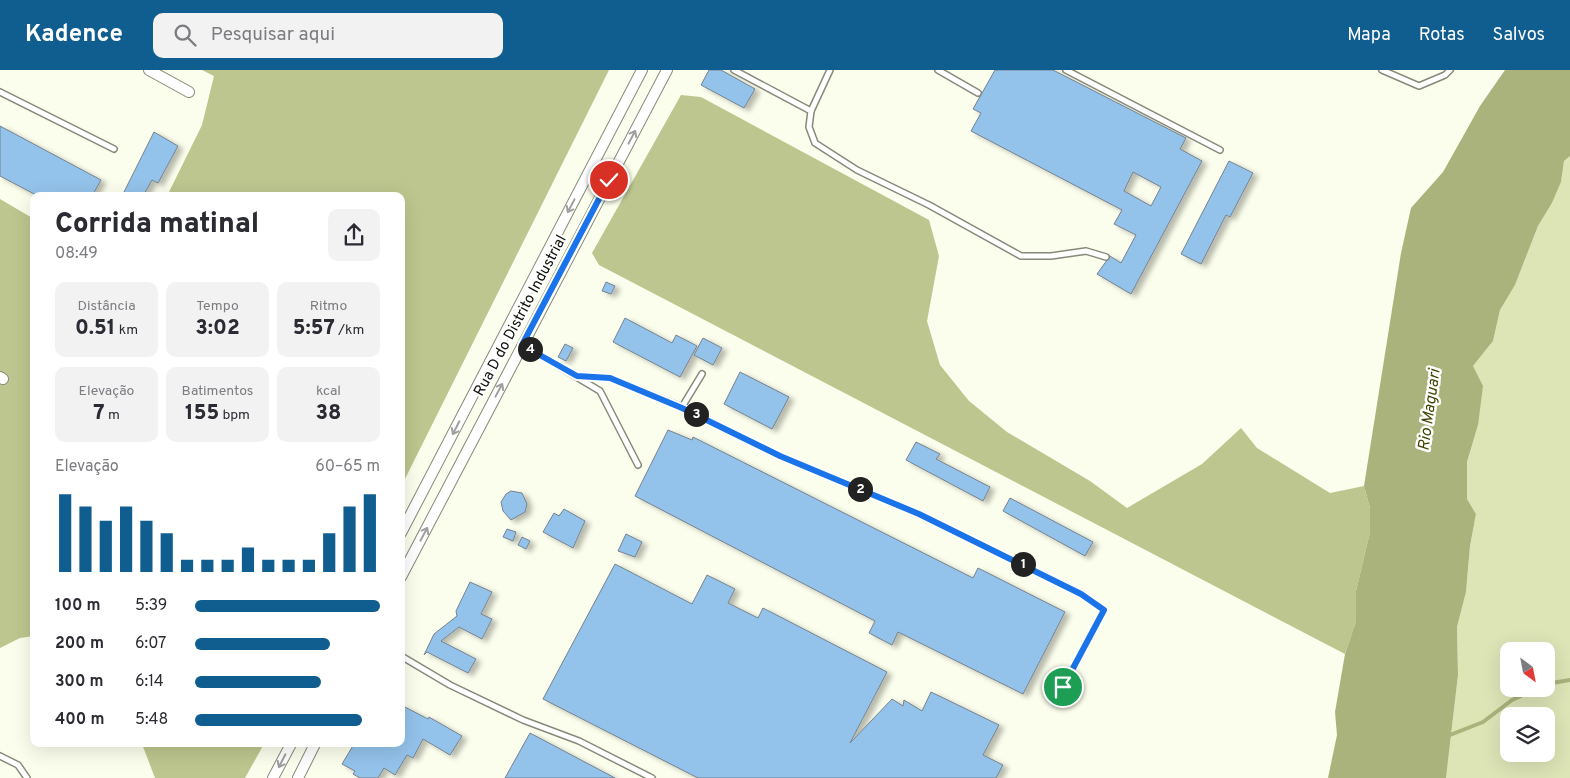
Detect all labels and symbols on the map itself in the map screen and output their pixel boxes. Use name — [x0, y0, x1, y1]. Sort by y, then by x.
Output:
one-way arrow — [627, 130, 637, 145]
pin — [588, 159, 630, 201]
one-way arrow — [566, 199, 576, 214]
street label: Rua D do Distrito Industrial — [470, 232, 572, 400]
pin: 4 — [518, 336, 542, 362]
water label: Rio Maguari — [1414, 367, 1446, 452]
one-way arrow — [494, 382, 504, 397]
pin: 3 — [684, 402, 708, 426]
one-way arrow — [451, 420, 460, 435]
pin: 2 — [848, 476, 872, 502]
one-way arrow — [419, 526, 429, 541]
pin: 1 — [1010, 552, 1036, 576]
north arrow — [1500, 642, 1555, 698]
pin — [1042, 666, 1084, 708]
one-way arrow — [277, 753, 286, 768]

